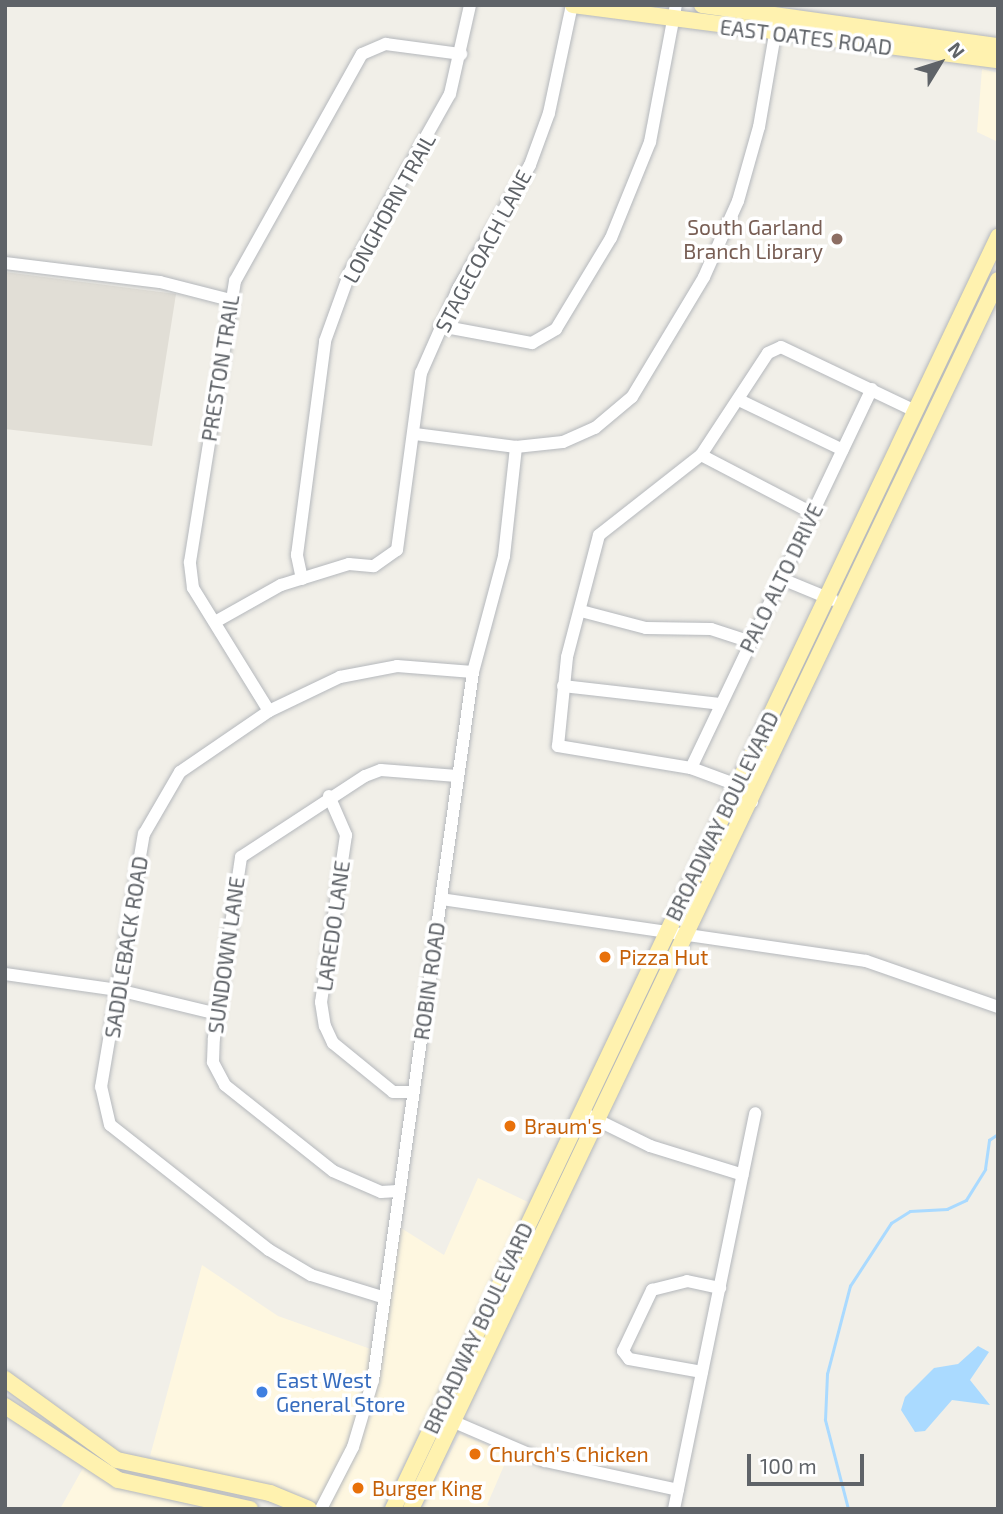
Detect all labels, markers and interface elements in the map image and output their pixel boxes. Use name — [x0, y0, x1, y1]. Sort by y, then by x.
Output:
street label: EAST OATES ROAD — [718, 14, 894, 60]
north arrow — [905, 28, 975, 98]
text: N — [944, 37, 970, 62]
street label: LONGHORN TRAIL — [337, 129, 441, 287]
street label: STAGECOACH LANE — [430, 165, 536, 337]
place label: South Garland Branch Library — [683, 214, 823, 264]
marker: South Garland Branch Library — [829, 231, 845, 247]
street label: PRESTON TRAIL — [196, 293, 244, 443]
street label: PALO ALTO DRIVE — [734, 499, 828, 657]
street label: BROADWAY BOULEVARD — [660, 707, 784, 925]
street label: SADDLEBACK ROAD — [99, 854, 153, 1040]
street label: LAREDO LANE — [311, 859, 355, 993]
street label: SUNDOWN LANE — [203, 875, 249, 1035]
street label: ROBIN ROAD — [408, 920, 450, 1042]
place label: Pizza Hut — [619, 944, 708, 970]
marker: Pizza Hut — [597, 949, 613, 965]
place label: Braum's — [524, 1113, 602, 1139]
marker: Braum's — [502, 1118, 518, 1134]
street label: BROADWAY BOULEVARD — [418, 1218, 538, 1438]
place label: East West General Store — [276, 1367, 406, 1417]
marker: East West General Store — [254, 1384, 270, 1400]
scale bar — [751, 1440, 868, 1484]
place label: Church's Chicken — [489, 1441, 649, 1467]
marker: Church's Chicken — [467, 1446, 483, 1462]
text: 100 m — [760, 1453, 817, 1478]
place label: Burger King — [372, 1475, 483, 1501]
marker: Burger King — [350, 1480, 366, 1496]

